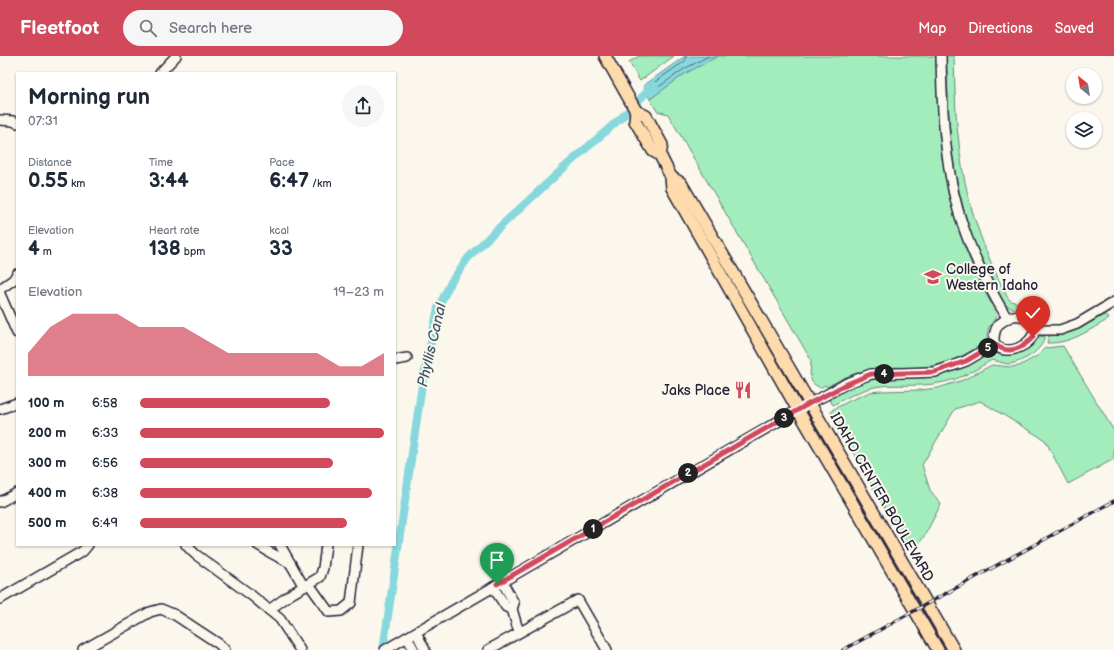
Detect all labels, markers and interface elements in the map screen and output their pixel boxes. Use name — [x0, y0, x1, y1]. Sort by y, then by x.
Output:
search box — [123, 10, 403, 46]
text: Fleetfoot — [20, 17, 99, 40]
icon: search — [137, 17, 159, 39]
text: Search here — [169, 19, 252, 38]
text: Map — [918, 20, 946, 37]
text: Directions — [968, 20, 1033, 37]
text: Saved — [1055, 20, 1094, 37]
north arrow — [1066, 68, 1102, 104]
map controls — [1066, 68, 1102, 148]
text: Morning run — [28, 84, 150, 111]
button: share — [342, 85, 384, 127]
button: layers — [1066, 112, 1102, 148]
text: 07:31 — [28, 113, 58, 129]
text: Distance — [28, 156, 72, 169]
text: Time — [149, 156, 173, 169]
text: Pace — [269, 156, 294, 169]
text: 0.55 — [28, 169, 68, 193]
text: 3:44 — [149, 169, 189, 193]
text: 6:47 — [269, 169, 309, 193]
text: km — [68, 177, 85, 190]
text: /km — [309, 177, 332, 190]
text: Elevation — [28, 224, 74, 237]
text: Heart rate — [149, 224, 199, 237]
text: kcal — [269, 224, 289, 237]
text: 4 — [28, 237, 40, 261]
text: 138 — [149, 237, 181, 261]
text: 33 — [269, 237, 293, 261]
text: m — [40, 245, 52, 258]
text: bpm — [181, 245, 205, 258]
place label: College of Western Idaho — [946, 261, 1038, 294]
school or university icon: College of Western Idaho — [923, 267, 943, 287]
text: Elevation — [28, 284, 82, 300]
text: 19–23 m — [333, 284, 384, 300]
pin — [1016, 296, 1050, 337]
water label: Phyllis Canal — [413, 301, 451, 389]
icon: check — [1022, 302, 1044, 324]
pin: 5 — [978, 338, 998, 358]
text: 5 — [985, 341, 991, 354]
pin: 4 — [874, 364, 894, 384]
text: 4 — [881, 367, 887, 380]
restaurant icon: Jaks Place — [733, 380, 753, 400]
place label: Jaks Place — [662, 382, 730, 399]
text: 100 m — [28, 395, 64, 411]
text: 6:58 — [92, 395, 118, 411]
pin: 3 — [774, 408, 794, 428]
street label: IDAHO CENTER BOULEVARD — [827, 409, 937, 585]
text: 3 — [781, 411, 787, 424]
text: 200 m — [28, 425, 66, 441]
text: 6:33 — [92, 425, 119, 441]
text: 300 m — [28, 455, 66, 471]
text: 6:56 — [92, 455, 118, 471]
pin: 2 — [678, 463, 698, 483]
text: 2 — [685, 466, 691, 479]
text: 400 m — [28, 485, 66, 501]
text: 6:38 — [92, 485, 118, 501]
text: 500 m — [28, 515, 66, 531]
text: 6:49 — [92, 515, 118, 531]
pin: 1 — [583, 519, 603, 539]
text: 1 — [591, 522, 595, 535]
pin — [480, 543, 514, 584]
icon: arrive — [486, 549, 508, 571]

